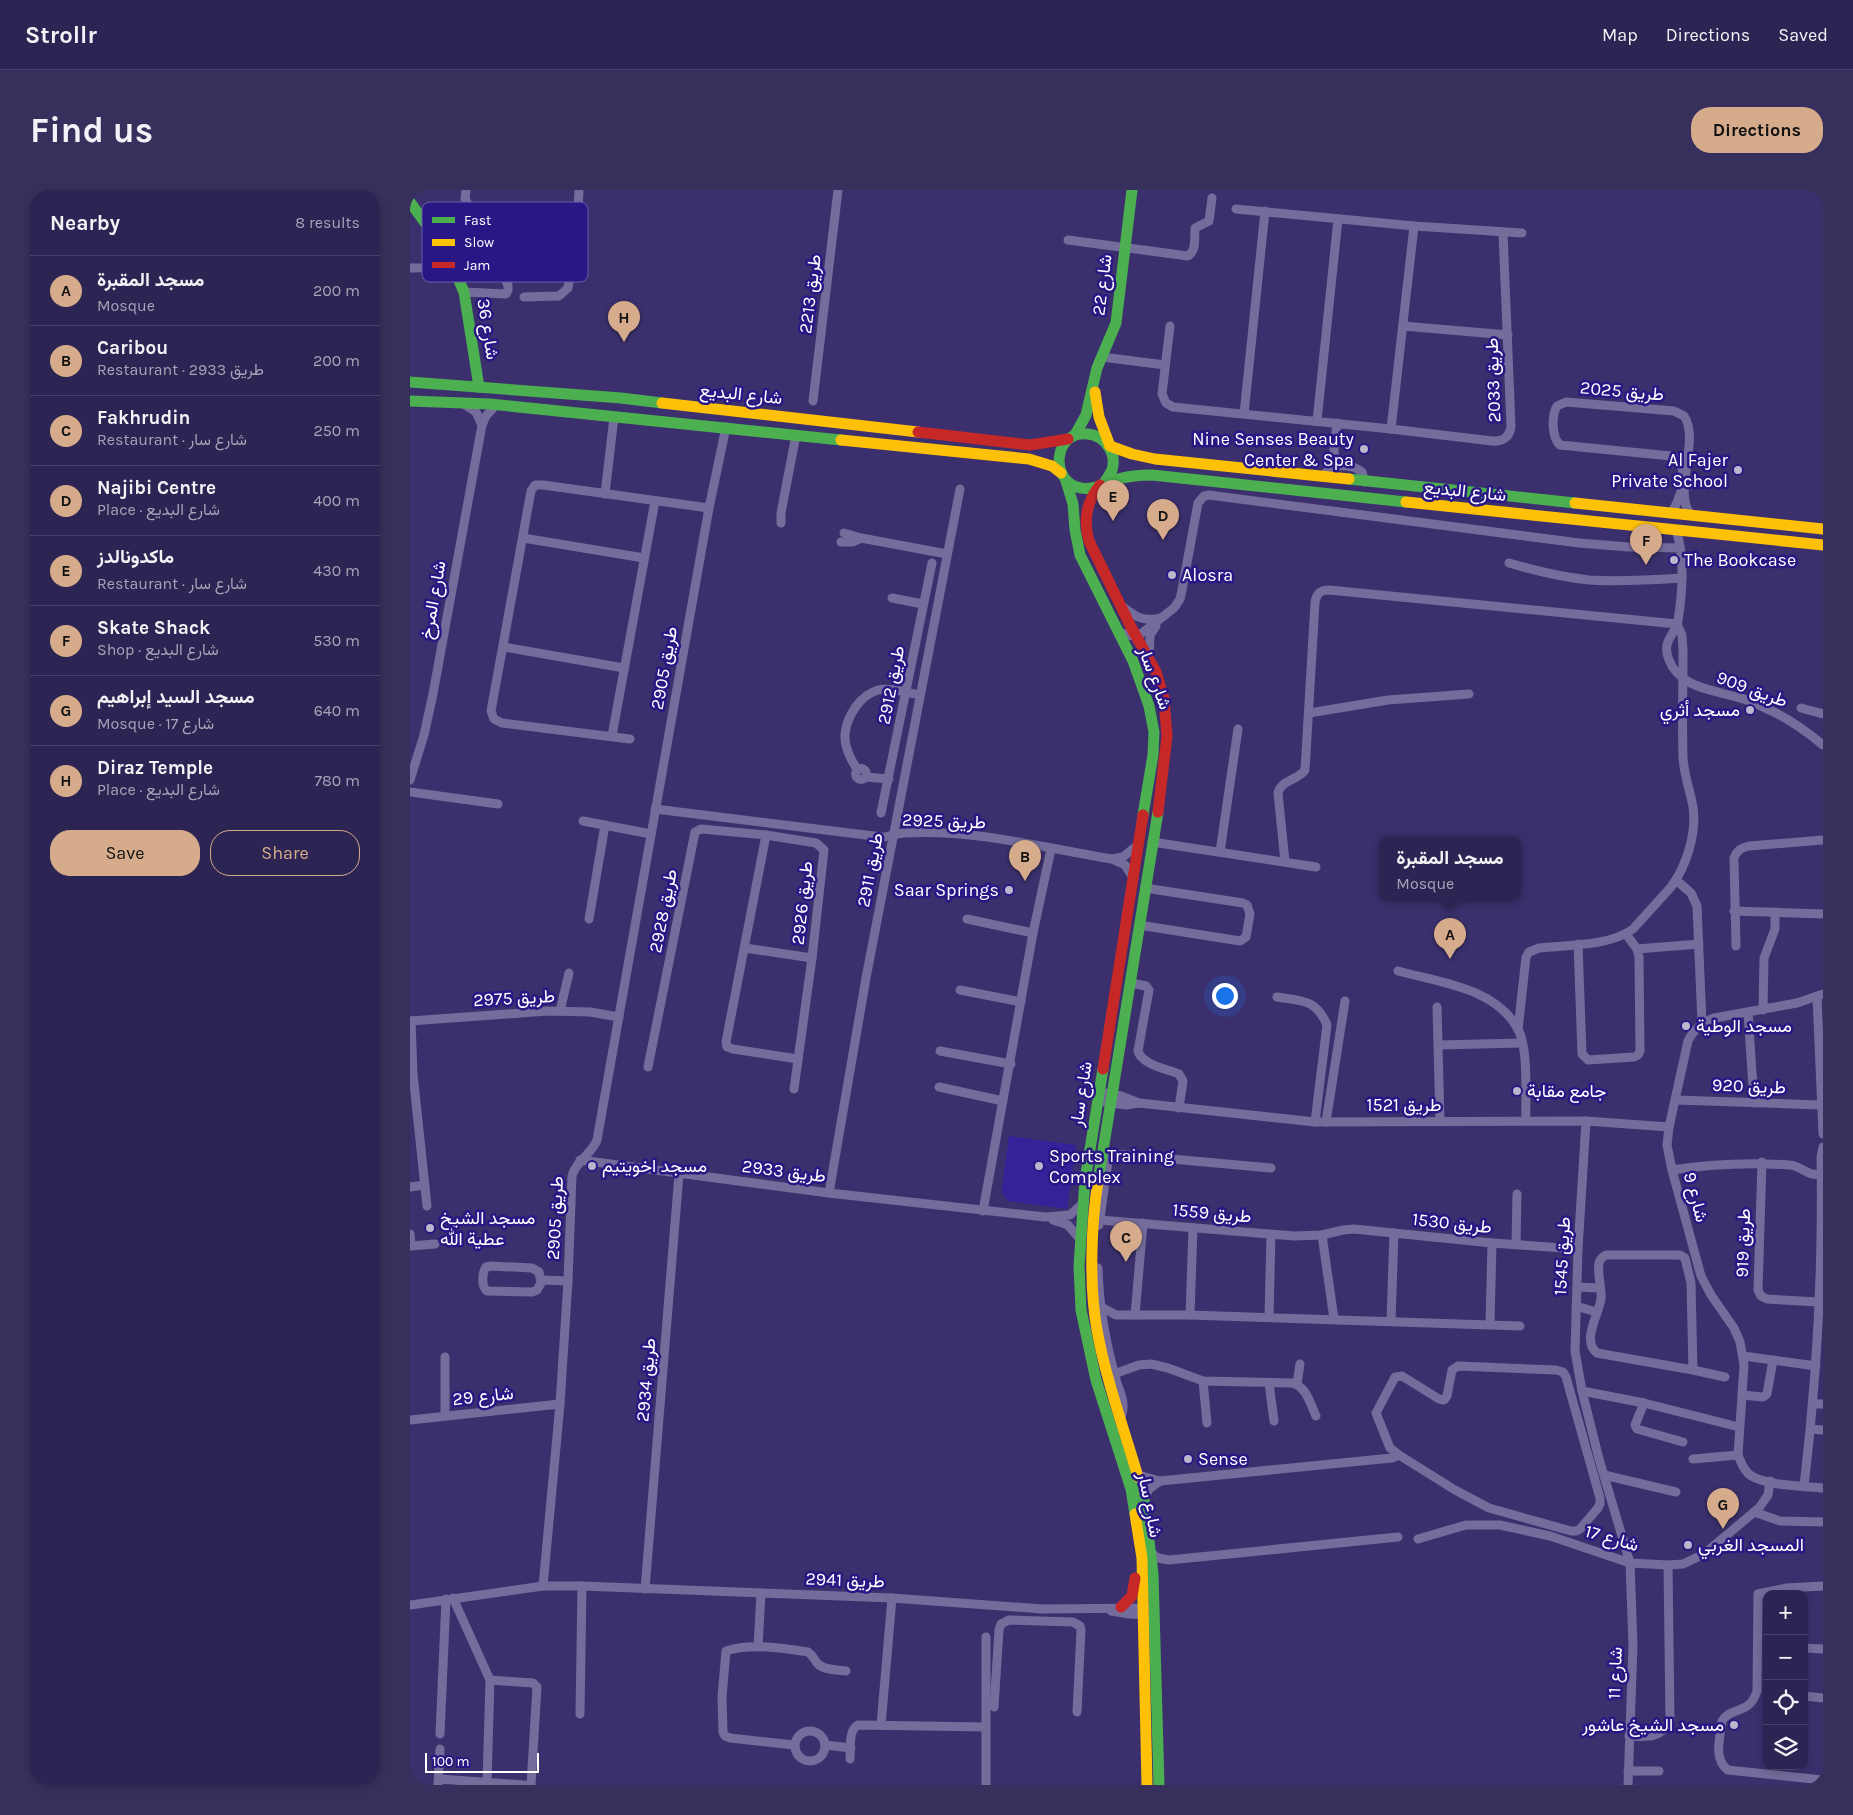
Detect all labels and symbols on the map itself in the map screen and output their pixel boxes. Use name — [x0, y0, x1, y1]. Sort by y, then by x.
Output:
legend — [422, 202, 588, 282]
text: Fast — [464, 212, 491, 229]
text: Slow — [464, 234, 494, 251]
street label: طريق 2213 — [794, 253, 826, 335]
street label: شارع 22 — [1087, 253, 1118, 317]
text: Jam — [464, 257, 490, 274]
street label: شارع 36 — [471, 297, 504, 361]
pin: H — [608, 301, 640, 342]
street label: طريق 2033 — [1481, 337, 1505, 423]
street label: طريق 2025 — [1579, 376, 1665, 406]
street label: شارع البديع — [698, 379, 783, 410]
place label: Nine Senses Beauty Center & Spa — [1192, 428, 1355, 471]
marker: Nine Senses Beauty Center & Spa — [1358, 443, 1370, 455]
place label: Al Fajer Private School — [1611, 449, 1728, 492]
marker: Al Fajer Private School — [1732, 464, 1744, 476]
street label: شارع البديع — [1422, 476, 1507, 507]
pin: E — [1097, 480, 1129, 521]
pin: D — [1147, 499, 1179, 540]
pin: F — [1630, 524, 1662, 565]
place label: The Bookcase — [1684, 549, 1796, 571]
marker: The Bookcase — [1668, 554, 1680, 566]
street label: شارع المرخ — [415, 559, 452, 641]
place label: Alosra — [1182, 564, 1233, 586]
marker: Alosra — [1166, 569, 1178, 581]
street label: طريق 2905 — [646, 625, 682, 711]
street label: شارع سار — [1132, 643, 1177, 713]
street label: طريق 2912 — [873, 644, 909, 726]
street label: طريق 909 — [1713, 666, 1791, 712]
place label: مسجد أثري — [1660, 699, 1740, 725]
marker: مسجد أثري — [1744, 704, 1756, 716]
street label: طريق 2925 — [902, 809, 986, 833]
street label: طريق 2911 — [852, 831, 888, 909]
pin: B — [1009, 840, 1041, 881]
street label: طريق 2926 — [787, 860, 817, 946]
street label: طريق 2928 — [644, 867, 682, 955]
place label: Saar Springs — [894, 879, 999, 901]
marker: Saar Springs — [1003, 884, 1015, 896]
pin: A — [1434, 918, 1466, 959]
your location — [1212, 983, 1238, 1009]
street label: طريق 2975 — [473, 985, 555, 1011]
place label: مسجد الوطية — [1696, 1015, 1792, 1037]
marker: مسجد الوطية — [1680, 1020, 1692, 1032]
street label: شارع سار — [1065, 1060, 1098, 1129]
street label: طريق 920 — [1712, 1074, 1786, 1098]
place label: جامع مقابة — [1527, 1080, 1606, 1103]
marker: جامع مقابة — [1511, 1085, 1523, 1097]
street label: طريق 1521 — [1367, 1094, 1441, 1116]
place label: Sports Training Complex — [1049, 1145, 1174, 1188]
place label: مسجد اخويتيم — [602, 1155, 707, 1178]
street label: طريق 2933 — [741, 1155, 827, 1187]
marker: مسجد اخويتيم — [586, 1160, 598, 1172]
marker: Sports Training Complex — [1033, 1160, 1045, 1172]
street label: شارع 9 — [1678, 1170, 1713, 1225]
street label: طريق 2905 — [542, 1175, 568, 1261]
street label: طريق 1559 — [1172, 1199, 1252, 1227]
place label: مسجد الشيخ عطية الله — [440, 1207, 535, 1250]
street label: طريق 1530 — [1411, 1208, 1493, 1238]
street label: طريق 919 — [1731, 1208, 1755, 1278]
street label: طريق 1545 — [1549, 1216, 1575, 1296]
pin: C — [1110, 1221, 1142, 1262]
marker: مسجد الشيخ عطية الله — [424, 1222, 436, 1234]
street label: طريق 2934 — [631, 1337, 661, 1423]
street label: شارع 29 — [451, 1382, 515, 1411]
place label: Sense — [1198, 1448, 1248, 1470]
marker: Sense — [1182, 1453, 1194, 1465]
street label: شارع سار — [1132, 1470, 1167, 1539]
pin: G — [1707, 1488, 1739, 1529]
street label: شارع 17 — [1582, 1520, 1641, 1557]
place label: المسجد الغربي — [1698, 1534, 1804, 1560]
marker: المسجد الغربي — [1682, 1539, 1694, 1551]
street label: طريق 2941 — [805, 1568, 885, 1592]
street label: شارع 11 — [1603, 1646, 1628, 1700]
place label: مسجد الشيخ عاشور — [1581, 1714, 1724, 1737]
marker: مسجد الشيخ عاشور — [1728, 1719, 1740, 1731]
scale bar — [425, 1750, 539, 1773]

